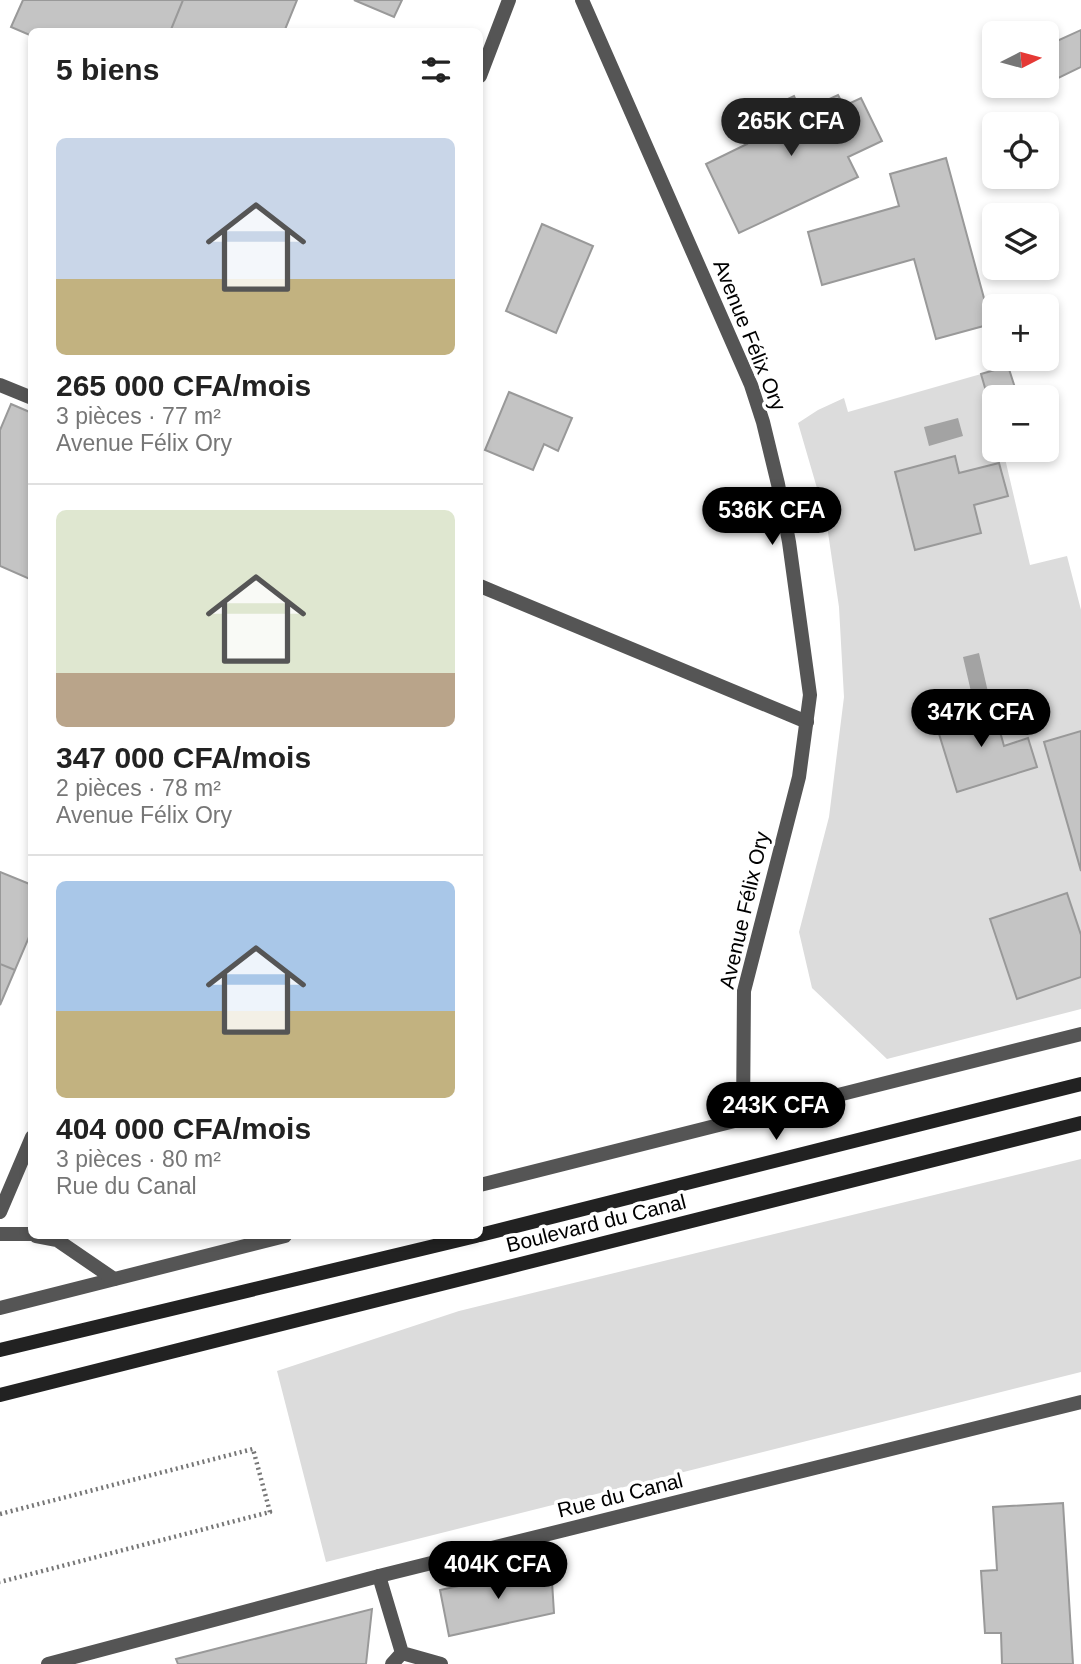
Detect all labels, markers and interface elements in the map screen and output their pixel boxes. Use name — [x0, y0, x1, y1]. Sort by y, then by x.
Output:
north arrow — [982, 21, 1059, 98]
map controls — [982, 21, 1059, 462]
icon: filters — [417, 51, 455, 89]
text: 5 biens — [56, 53, 159, 86]
pin: 265K CFA — [719, 99, 863, 158]
text: 265K CFA — [737, 108, 845, 134]
button: locate — [982, 112, 1059, 189]
icon: home — [193, 184, 319, 310]
button: layers — [982, 203, 1059, 280]
street label: Avenue Félix Ory — [709, 256, 791, 414]
button: + — [982, 294, 1059, 371]
text: 265 000 CFA/mois — [56, 369, 311, 402]
button: − — [982, 385, 1059, 462]
text: 3 pièces · 77 m² — [56, 403, 221, 429]
text: Avenue Félix Ory — [56, 430, 232, 456]
pin: 536K CFA — [700, 488, 844, 547]
text: 536K CFA — [718, 497, 826, 523]
icon: home — [193, 556, 319, 682]
pin: 347K CFA — [909, 690, 1053, 749]
text: 347K CFA — [927, 699, 1035, 725]
text: 347 000 CFA/mois — [56, 741, 311, 774]
text: 2 pièces · 78 m² — [56, 775, 221, 801]
text: Avenue Félix Ory — [56, 802, 232, 828]
street label: Avenue Félix Ory — [715, 829, 773, 991]
icon: home — [193, 927, 319, 1053]
pin: 243K CFA — [704, 1082, 848, 1142]
text: 243K CFA — [722, 1092, 830, 1118]
text: 404 000 CFA/mois — [56, 1112, 311, 1145]
text: 3 pièces · 80 m² — [56, 1146, 221, 1172]
text: Rue du Canal — [56, 1173, 197, 1199]
street label: Boulevard du Canal — [504, 1190, 688, 1256]
street label: Rue du Canal — [555, 1468, 685, 1522]
pin: 404K CFA — [426, 1542, 570, 1601]
text: 404K CFA — [444, 1551, 552, 1577]

